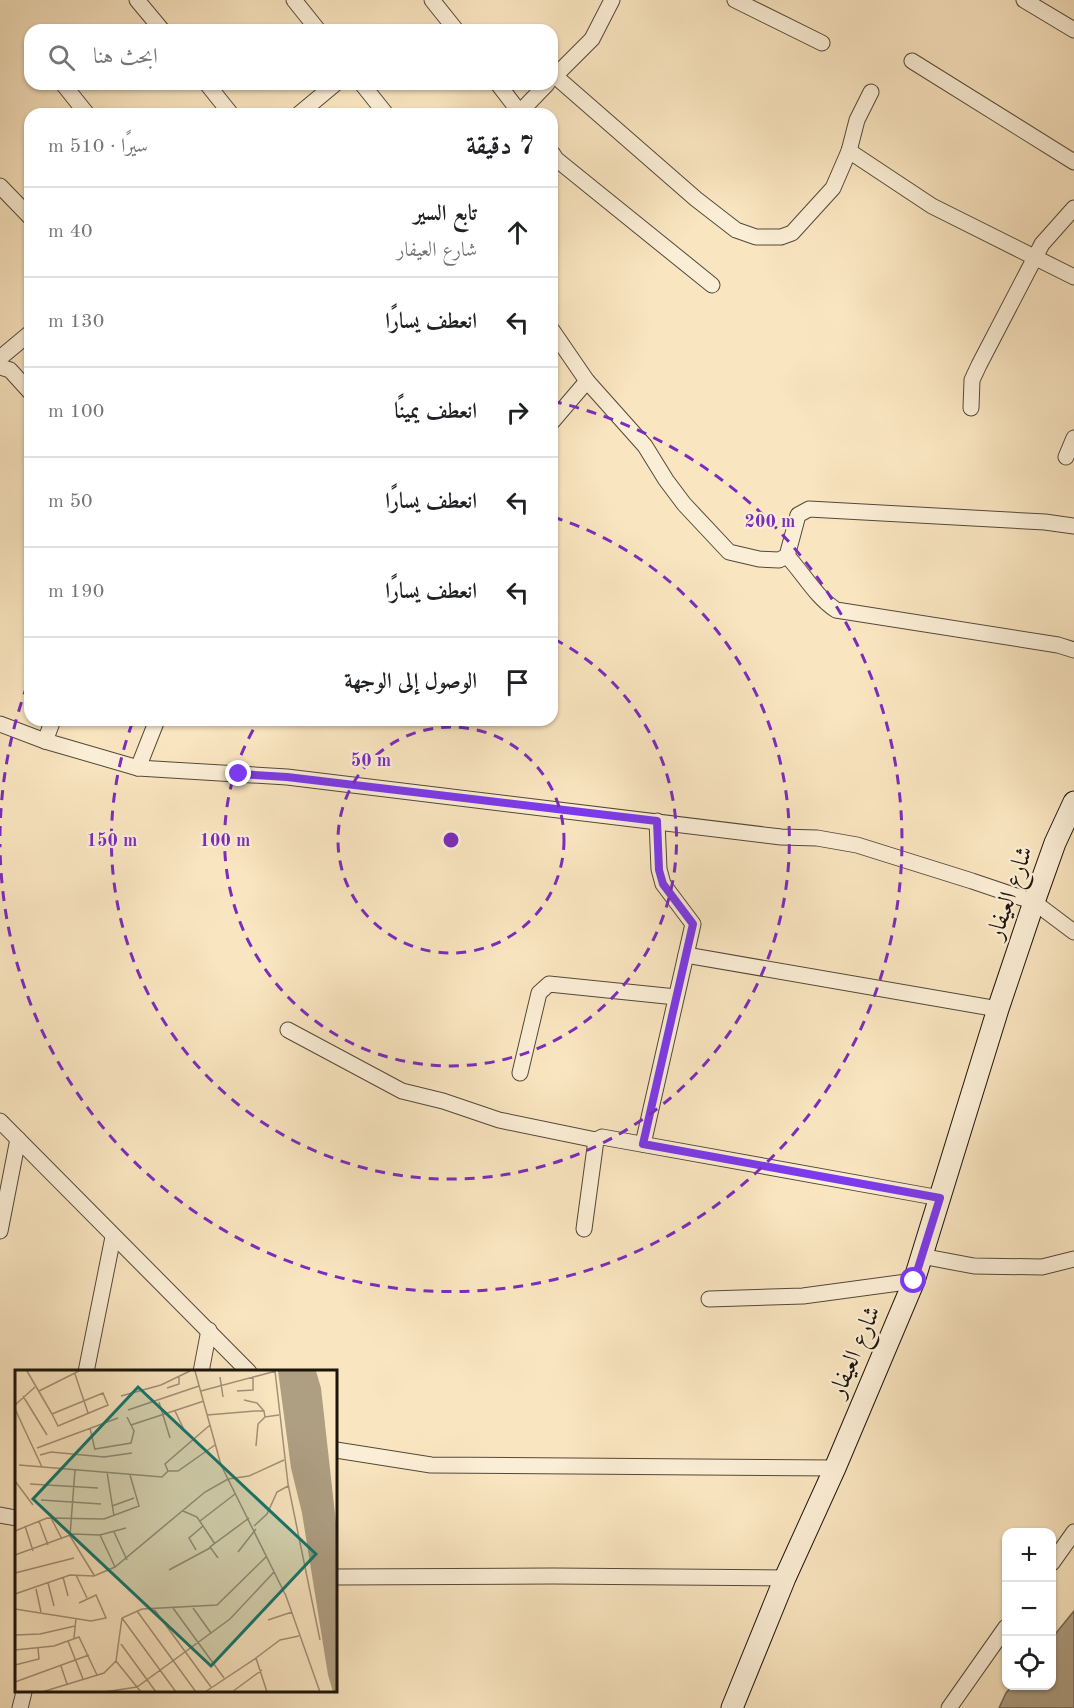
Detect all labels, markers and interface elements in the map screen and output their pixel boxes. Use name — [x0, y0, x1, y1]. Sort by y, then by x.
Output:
search box — [24, 24, 558, 90]
icon: search — [45, 41, 78, 74]
text: ابحث هنا — [93, 46, 158, 68]
text: 7 دقيقة — [466, 134, 534, 160]
text: سيرًا · 510 m — [48, 137, 148, 157]
text: تابع السير — [413, 203, 477, 225]
icon: ahead — [501, 216, 534, 249]
text: 40 m — [48, 222, 93, 242]
text: شارع العيفار — [397, 241, 477, 261]
icon: left — [501, 306, 534, 339]
text: انعطف يسارًا — [385, 311, 477, 333]
text: 130 m — [48, 312, 104, 332]
icon: right — [501, 396, 534, 429]
text: انعطف يمينًا — [394, 401, 477, 423]
text: 100 m — [48, 402, 104, 422]
icon: left — [501, 486, 534, 519]
text: انعطف يسارًا — [385, 491, 477, 513]
text: 50 m — [48, 492, 93, 512]
text: 200 m — [745, 513, 795, 531]
icon: left — [501, 576, 534, 609]
text: انعطف يسارًا — [385, 581, 477, 603]
text: 190 m — [48, 582, 104, 602]
icon: arrive — [501, 666, 534, 699]
text: الوصول إلى الوجهة — [344, 671, 477, 693]
text: 50 m — [351, 752, 391, 770]
route end — [225, 760, 251, 786]
centre of rings — [441, 830, 461, 850]
text: 150 m — [87, 832, 137, 850]
text: 100 m — [200, 832, 250, 850]
street label: شارع العيفار — [983, 843, 1044, 946]
route start — [900, 1267, 926, 1293]
street label: شارع العيفار — [825, 1303, 891, 1405]
inset map — [15, 1370, 338, 1693]
map controls — [1002, 1528, 1056, 1690]
button: + — [1002, 1528, 1056, 1582]
button: − — [1002, 1582, 1056, 1636]
button: locate — [1002, 1636, 1056, 1690]

